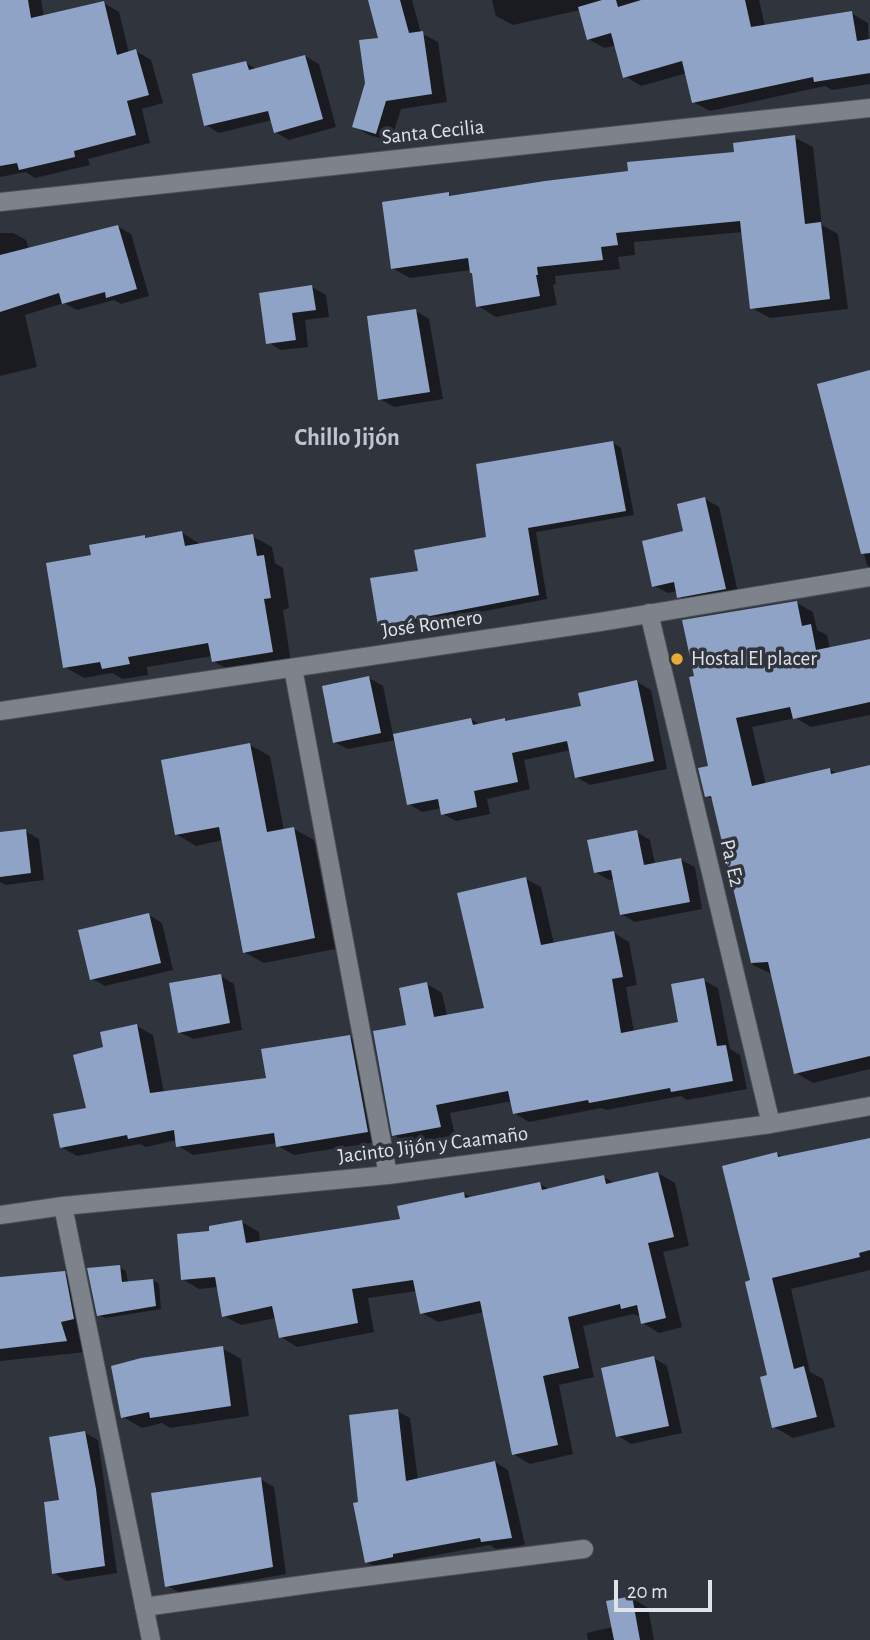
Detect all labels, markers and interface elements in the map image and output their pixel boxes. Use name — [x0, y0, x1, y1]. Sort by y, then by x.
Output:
street label: Santa Cecilia — [380, 114, 486, 150]
district label: Chillo Jijón — [294, 424, 400, 452]
street label: José Romero — [380, 604, 484, 644]
place label: Hostal El placer — [691, 646, 817, 672]
marker: Hostal El placer — [669, 651, 685, 667]
street label: Pa. E2 — [714, 837, 750, 889]
street label: Jacinto Jijón y Caamaño — [336, 1121, 530, 1169]
scale bar — [618, 1566, 716, 1610]
text: 20 m — [627, 1581, 668, 1602]

